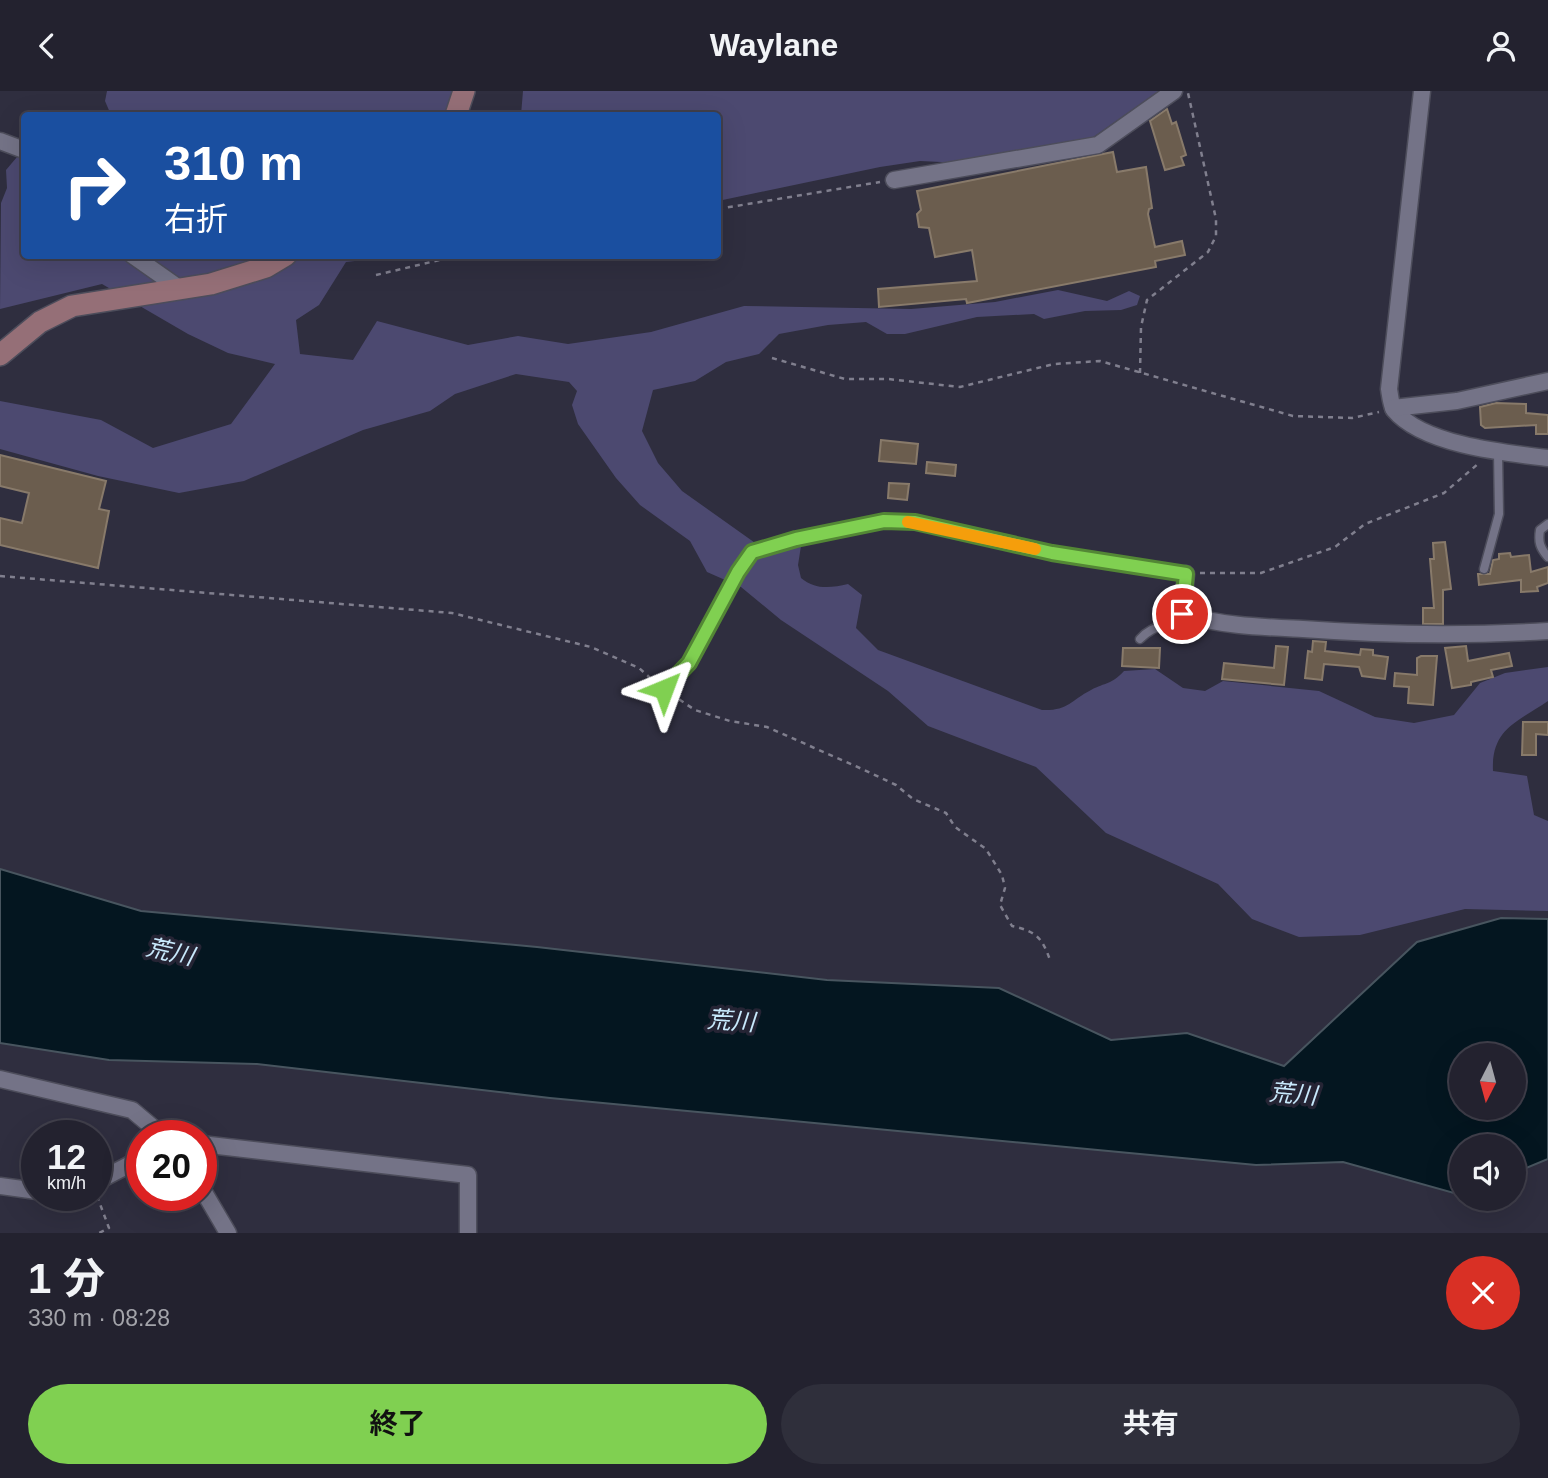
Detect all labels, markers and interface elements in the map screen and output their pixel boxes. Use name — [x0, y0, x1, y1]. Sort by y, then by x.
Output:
icon: back — [28, 27, 66, 65]
text: Waylane — [710, 27, 838, 63]
icon: person — [1482, 27, 1520, 65]
text: 310 m — [164, 136, 303, 190]
icon: right — [49, 140, 140, 231]
text: 右折 — [164, 201, 228, 237]
pin — [1152, 584, 1212, 644]
icon: arrive — [1163, 595, 1201, 633]
position arrow — [627, 652, 701, 726]
water label: 荒川 — [144, 933, 199, 971]
water label: 荒川 — [706, 1005, 759, 1036]
north arrow — [1449, 1043, 1526, 1120]
map controls — [1449, 1043, 1526, 1211]
water label: 荒川 — [1268, 1078, 1321, 1109]
speed limit sign: 20 — [126, 1120, 217, 1211]
button: sound — [1449, 1134, 1526, 1211]
text: 12 — [47, 1137, 86, 1176]
text: km/h — [47, 1173, 86, 1193]
text: 1 分 — [28, 1255, 105, 1302]
button: close — [1446, 1256, 1520, 1330]
text: 330 m · 08:28 — [28, 1305, 170, 1331]
button: 終了 — [28, 1384, 767, 1464]
button: 共有 — [781, 1384, 1520, 1464]

